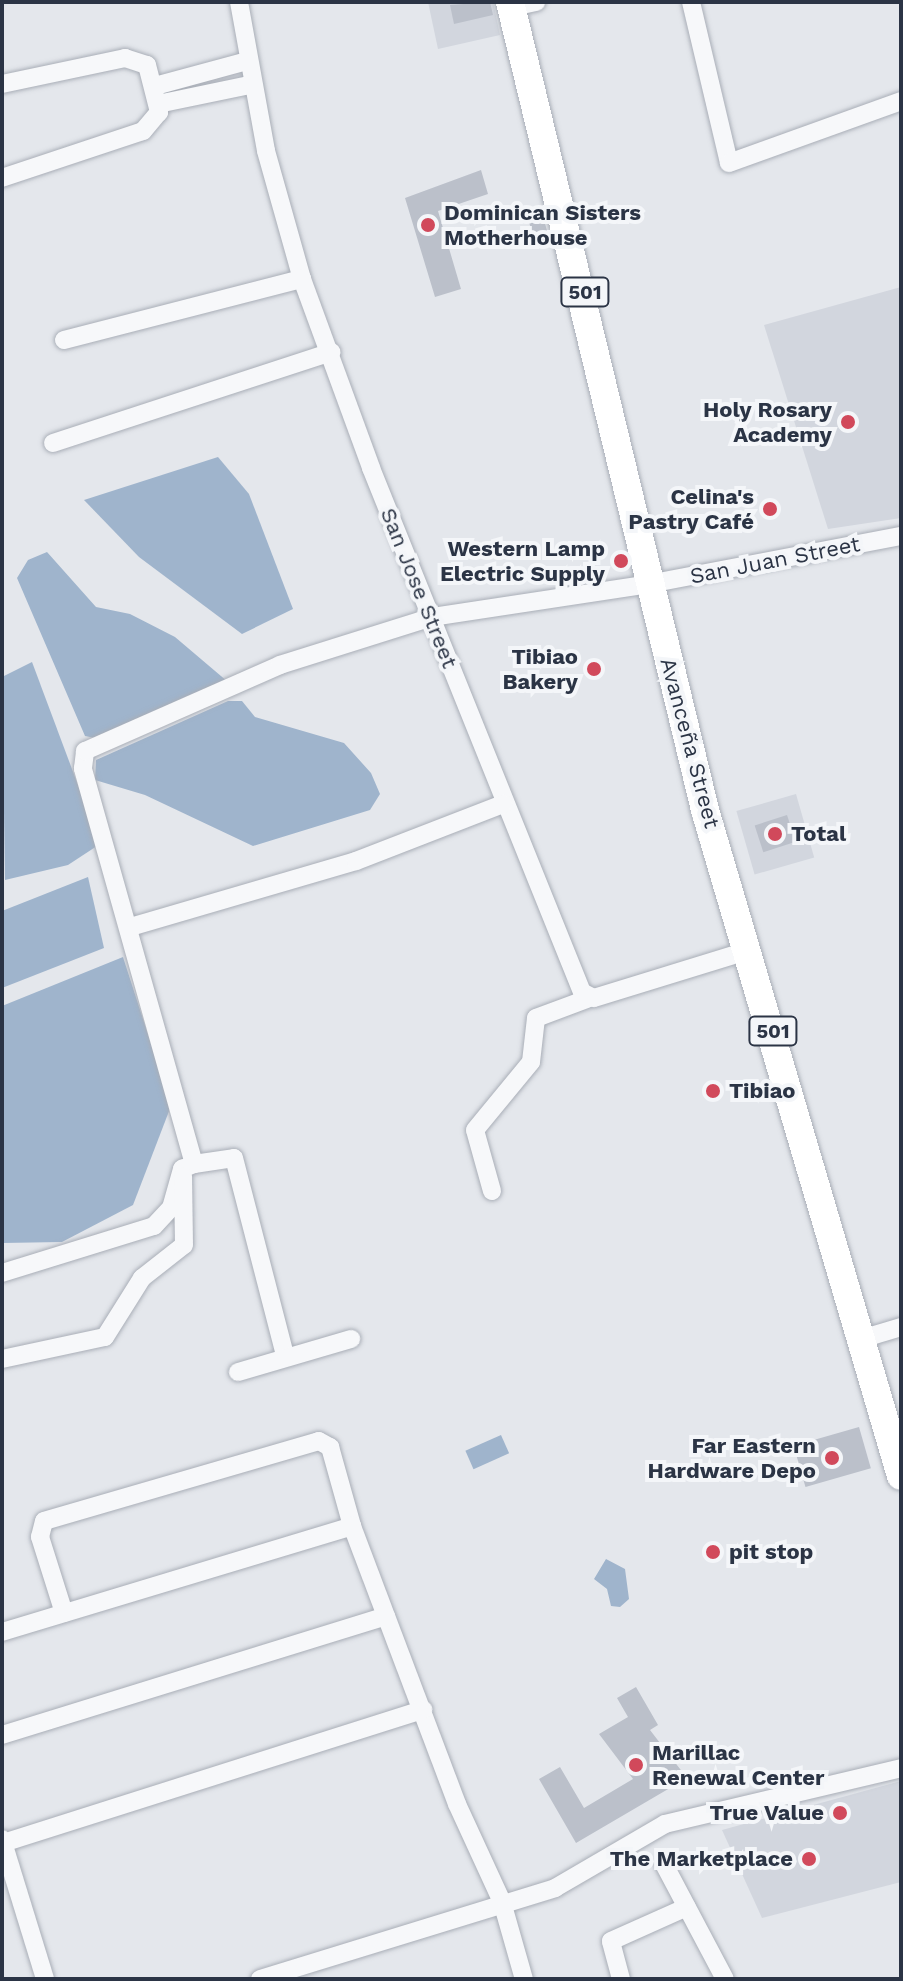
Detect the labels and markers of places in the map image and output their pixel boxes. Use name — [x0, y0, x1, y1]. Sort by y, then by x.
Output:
place label: Dominican Sisters Motherhouse — [444, 199, 641, 250]
marker: Dominican Sisters Motherhouse — [419, 216, 437, 234]
place label: Holy Rosary Academy — [703, 396, 832, 448]
marker: Holy Rosary Academy — [839, 413, 857, 431]
place label: Celina's Pastry Café — [628, 483, 754, 534]
marker: Celina's Pastry Café — [761, 500, 779, 518]
place label: Western Lamp Electric Supply — [440, 535, 605, 586]
marker: Western Lamp Electric Supply — [612, 552, 630, 570]
place label: Tibiao Bakery — [503, 643, 578, 694]
marker: Tibiao Bakery — [585, 660, 603, 678]
place label: Total — [791, 821, 846, 847]
marker: Total — [766, 825, 784, 843]
place label: Tibiao — [729, 1078, 796, 1104]
marker: Tibiao — [704, 1082, 722, 1100]
place label: Far Eastern Hardware Depo — [648, 1432, 816, 1484]
marker: Far Eastern Hardware Depo — [823, 1449, 841, 1467]
place label: pit stop — [729, 1539, 813, 1565]
marker: pit stop — [704, 1543, 722, 1561]
place label: Marillac Renewal Center — [652, 1739, 825, 1790]
marker: Marillac Renewal Center — [627, 1756, 645, 1774]
place label: True Value — [709, 1800, 824, 1826]
marker: True Value — [831, 1804, 849, 1822]
place label: The Marketplace — [610, 1846, 793, 1872]
marker: The Marketplace — [800, 1850, 818, 1868]

